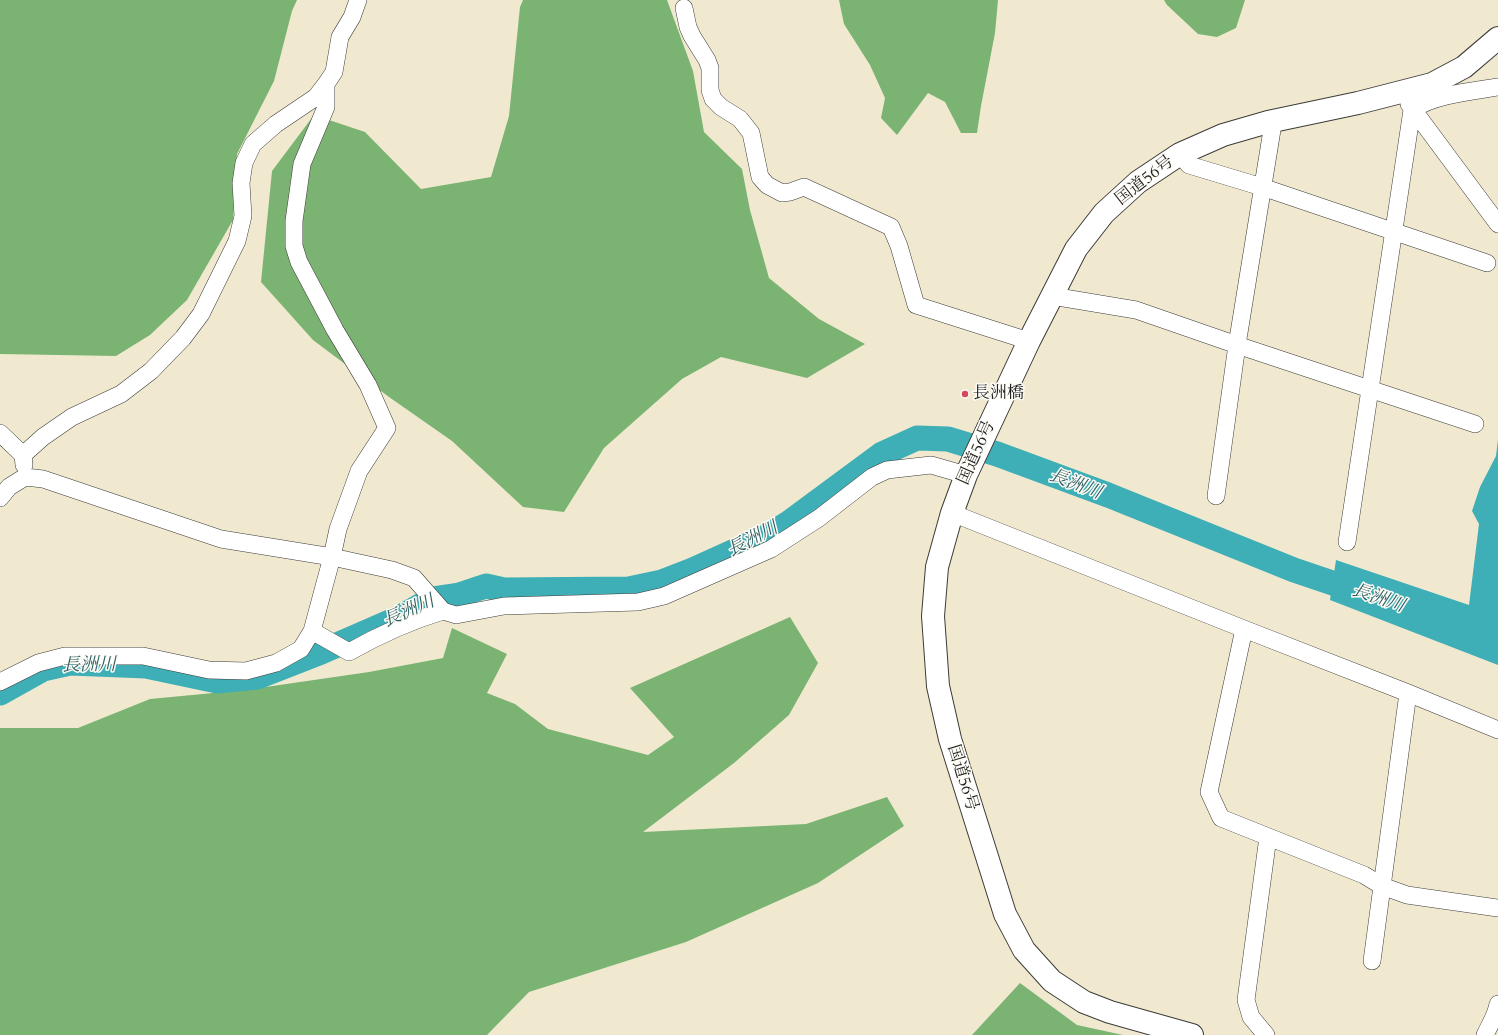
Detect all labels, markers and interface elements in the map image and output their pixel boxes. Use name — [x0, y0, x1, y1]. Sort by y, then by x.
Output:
street label: 国道56号 — [1112, 152, 1178, 210]
place label: 長洲橋 — [973, 384, 1024, 404]
marker: 長洲橋 — [960, 389, 970, 399]
street label: 国道56号 — [954, 418, 1000, 488]
water label: 長洲川 — [1046, 465, 1104, 505]
water label: 長洲川 — [724, 518, 782, 562]
water label: 長洲川 — [1349, 580, 1407, 618]
water label: 長洲川 — [380, 591, 438, 633]
water label: 長洲川 — [62, 655, 116, 677]
street label: 国道56号 — [942, 742, 982, 814]

